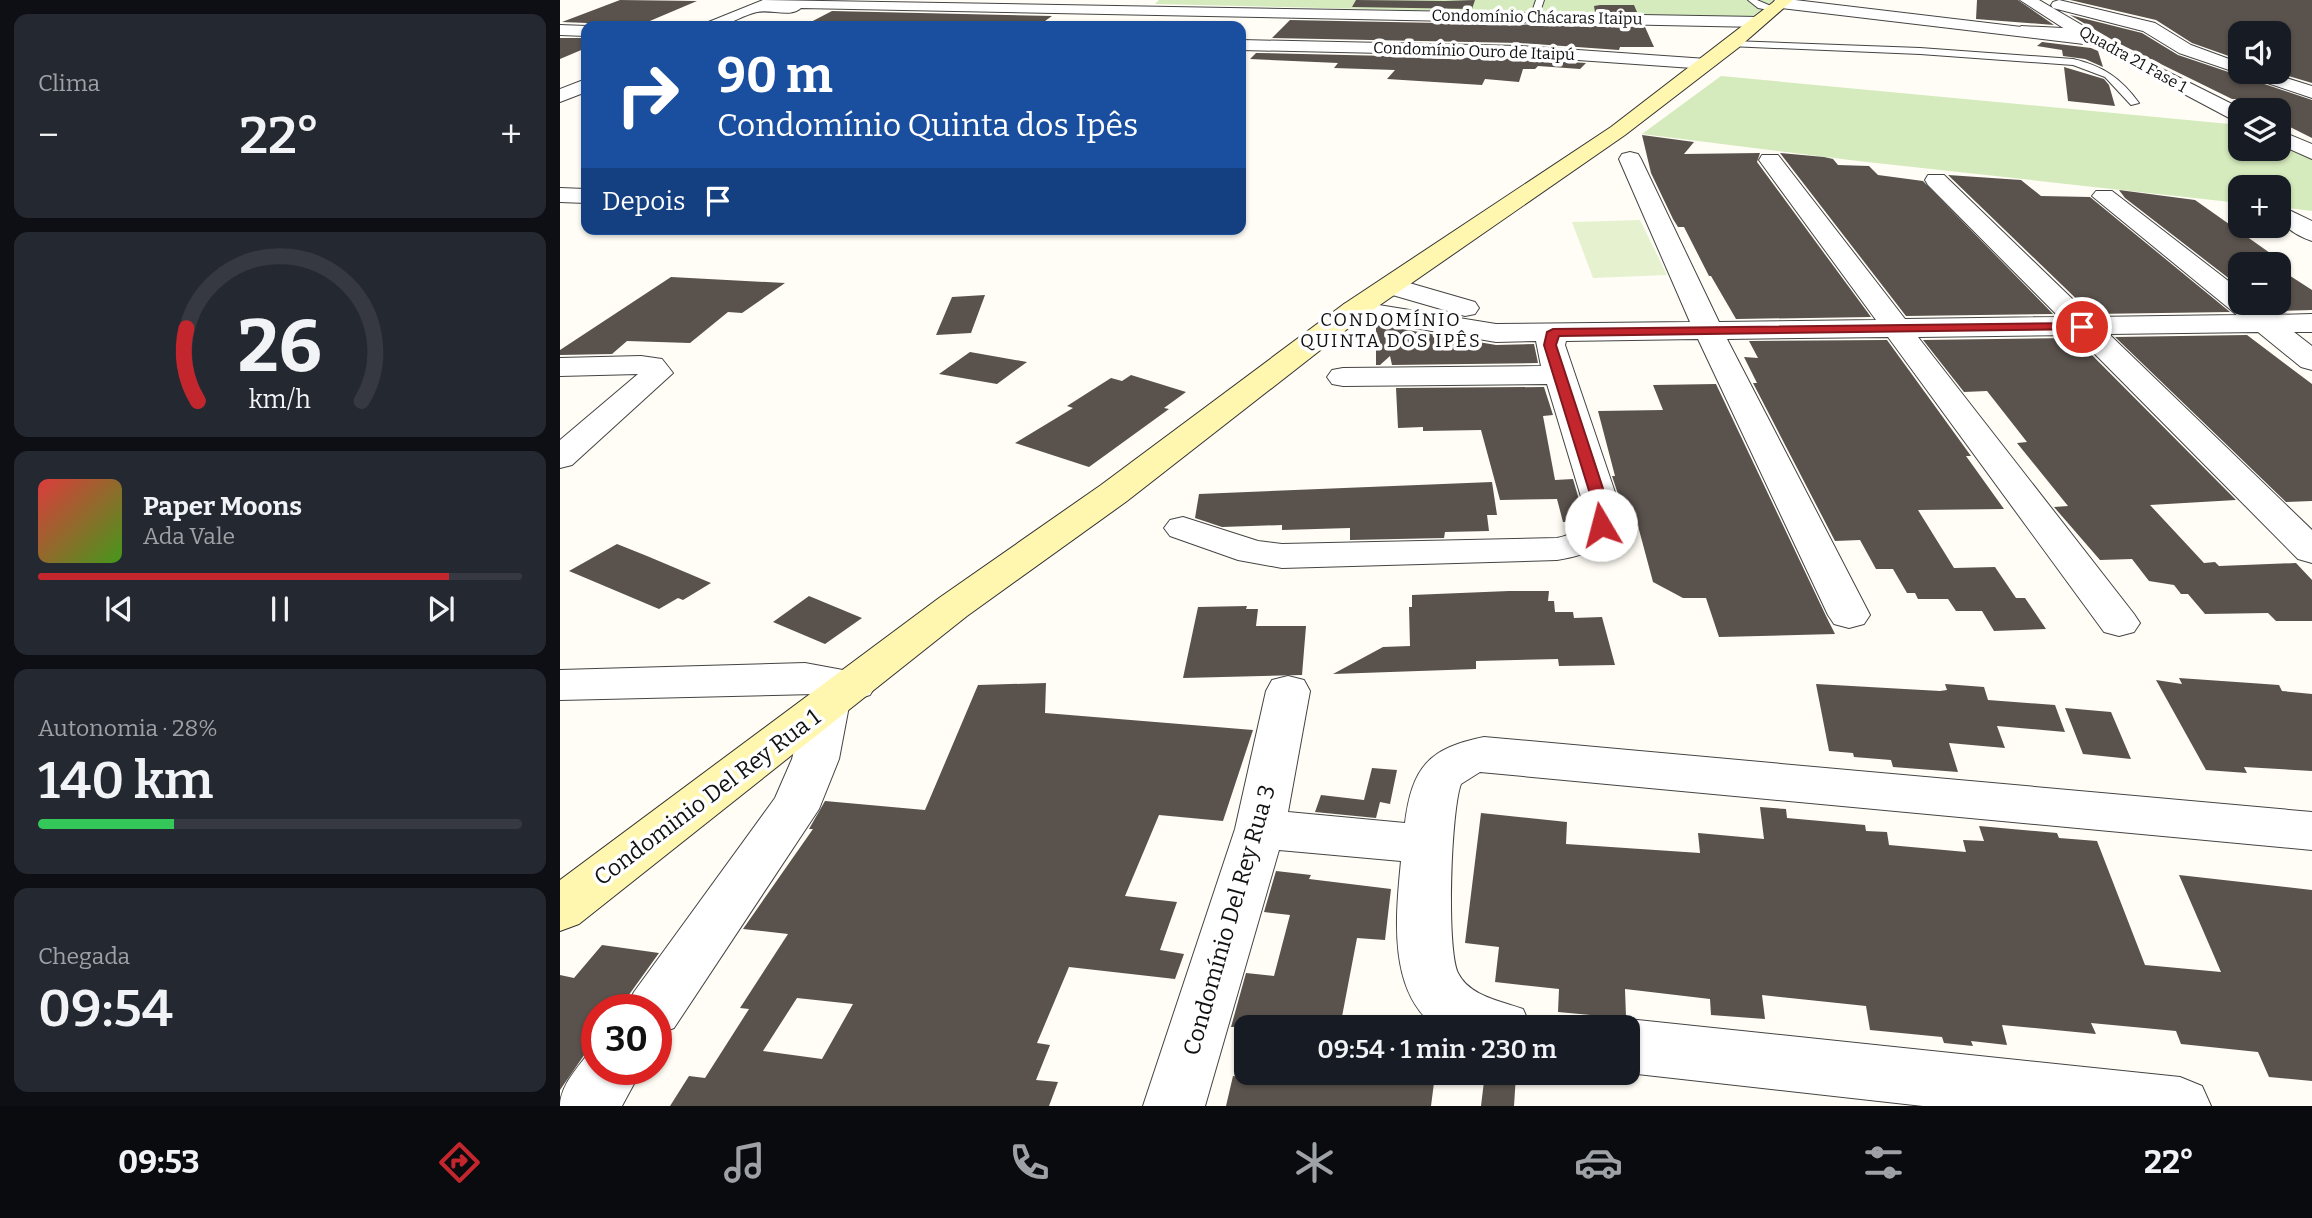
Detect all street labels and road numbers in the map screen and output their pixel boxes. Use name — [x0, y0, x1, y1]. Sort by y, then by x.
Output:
street label: Condomínio Chácaras Itaipu — [1431, 6, 1643, 28]
street label: Quadra 21 Fase 1 — [2076, 22, 2191, 97]
street label: Condomínio Ouro de Itaipú — [1373, 38, 1575, 64]
street label: Condominio Del Rey Rua 1 — [588, 702, 826, 891]
street label: Condomínio Del Rey Rua 3 — [1177, 782, 1281, 1058]

